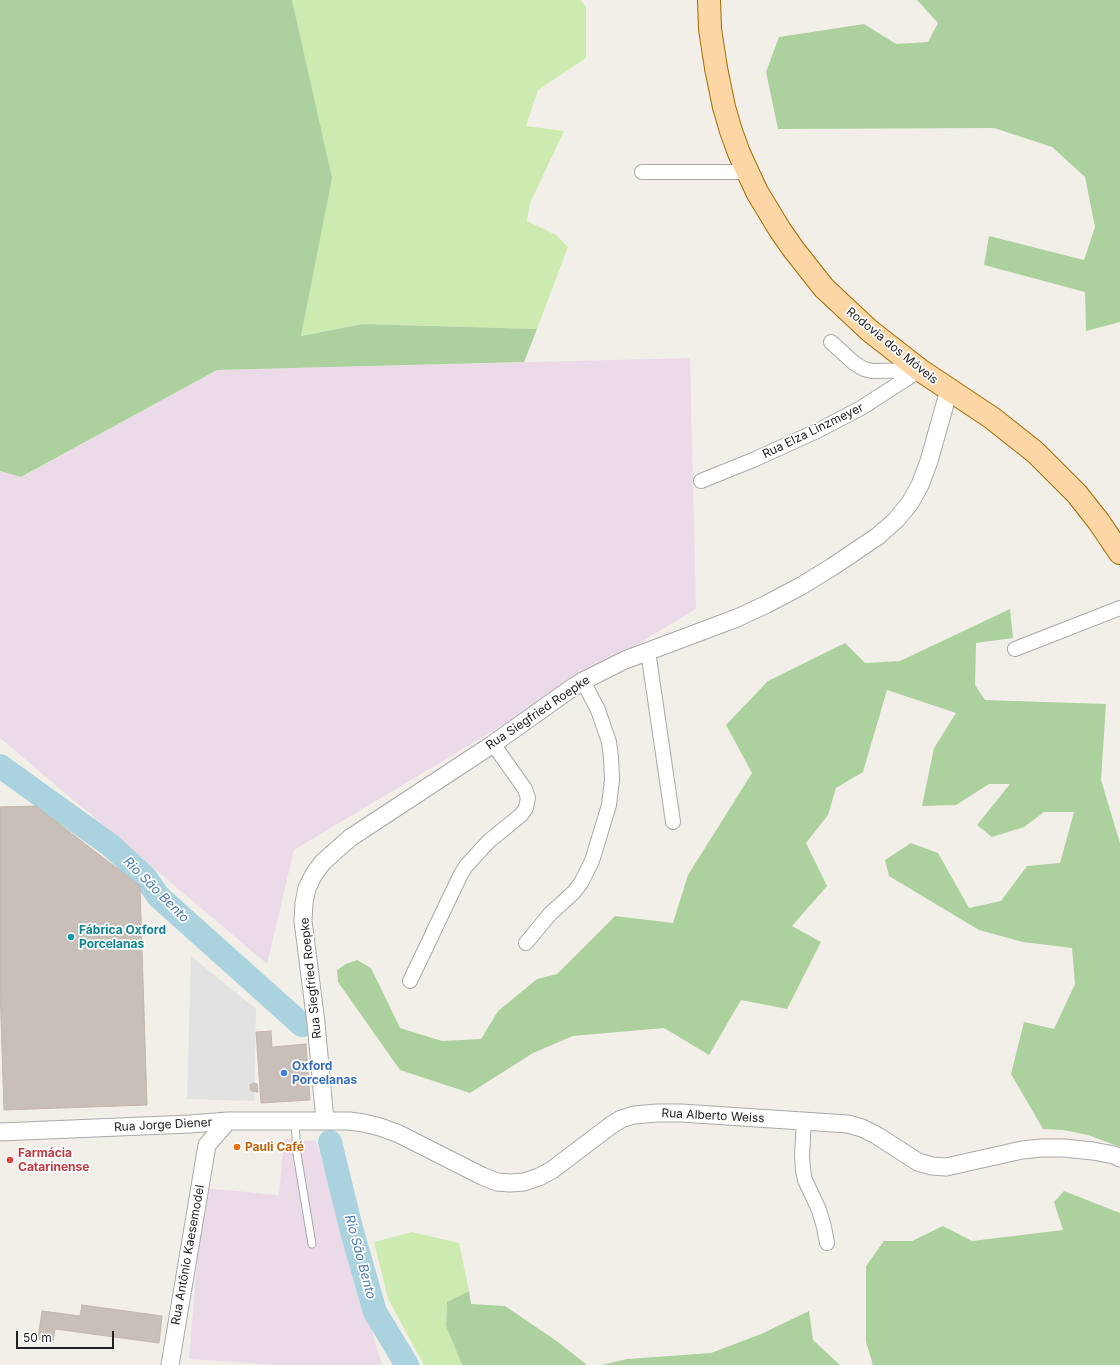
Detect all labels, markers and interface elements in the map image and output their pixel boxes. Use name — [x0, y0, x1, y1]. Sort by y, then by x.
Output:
street label: Rodovia dos Móveis — [843, 305, 941, 387]
street label: Rua Elza Linzmeyer — [760, 400, 866, 462]
street label: Rua Siegfried Roepke — [483, 673, 593, 753]
water label: Rio São Bento — [120, 854, 192, 926]
street label: Rua Siegfried Roepke — [297, 917, 325, 1039]
place label: Fábrica Oxford Porcelanas — [79, 923, 166, 951]
marker: Fábrica Oxford Porcelanas — [66, 932, 76, 942]
place label: Oxford Porcelanas — [292, 1059, 357, 1087]
marker: Oxford Porcelanas — [279, 1068, 289, 1078]
street label: Rua Alberto Weiss — [661, 1106, 765, 1126]
street label: Rua Jorge Diener — [114, 1115, 212, 1135]
place label: Pauli Café — [245, 1140, 304, 1154]
marker: Pauli Café — [232, 1142, 242, 1152]
place label: Farmácia Catarinense — [18, 1146, 89, 1174]
marker: Farmácia Catarinense — [5, 1155, 15, 1165]
street label: Rua Antônio Kaesemodel — [169, 1184, 207, 1326]
water label: Rio São Bento — [341, 1213, 379, 1301]
scale bar — [18, 1323, 116, 1349]
text: 50 m — [23, 1330, 52, 1345]

